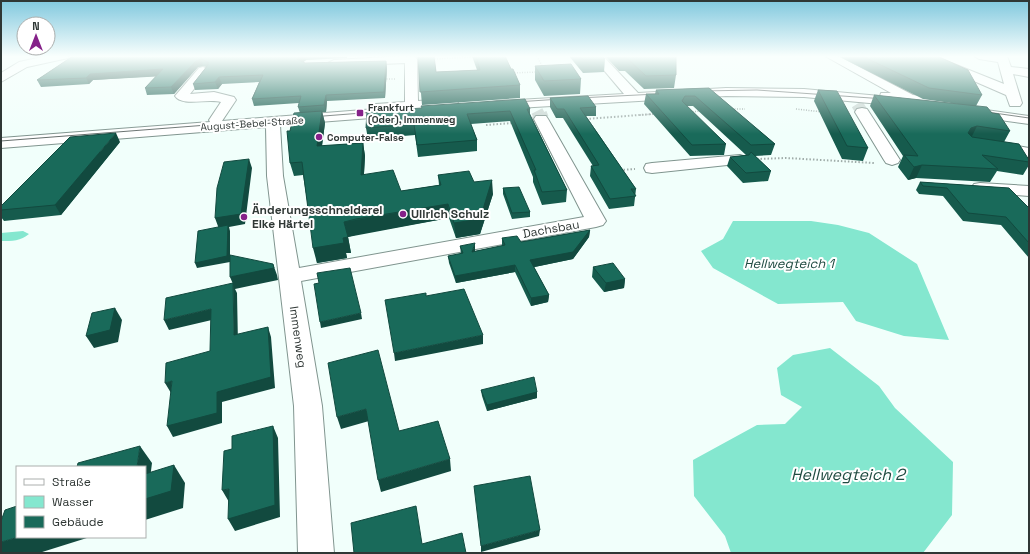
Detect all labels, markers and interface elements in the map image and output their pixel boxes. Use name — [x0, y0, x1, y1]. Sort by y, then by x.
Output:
north arrow — [16, 16, 56, 56]
text: N — [32, 19, 40, 33]
place label: Frankfurt (Oder), Immenweg — [368, 101, 455, 126]
marker: Frankfurt (Oder), Immenweg — [355, 108, 365, 118]
street label: August-Bebel-Straße — [200, 113, 304, 134]
place label: Computer-False — [327, 131, 404, 144]
marker: Computer-False — [314, 132, 324, 142]
place label: Änderungsschneiderei Elke Härtel — [252, 202, 383, 232]
place label: Ullrich Schulz — [411, 206, 489, 222]
marker: Ullrich Schulz — [398, 209, 408, 219]
marker: Änderungsschneiderei Elke Härtel — [239, 212, 249, 222]
street label: Dachsbau — [521, 216, 581, 242]
water label: Hellwegteich 1 — [744, 255, 836, 272]
street label: Immenweg — [286, 305, 310, 369]
water label: Hellwegteich 2 — [791, 464, 907, 485]
legend — [16, 466, 146, 538]
text: Straße — [52, 474, 91, 490]
text: Wasser — [52, 494, 94, 510]
text: Gebäude — [52, 514, 104, 530]

